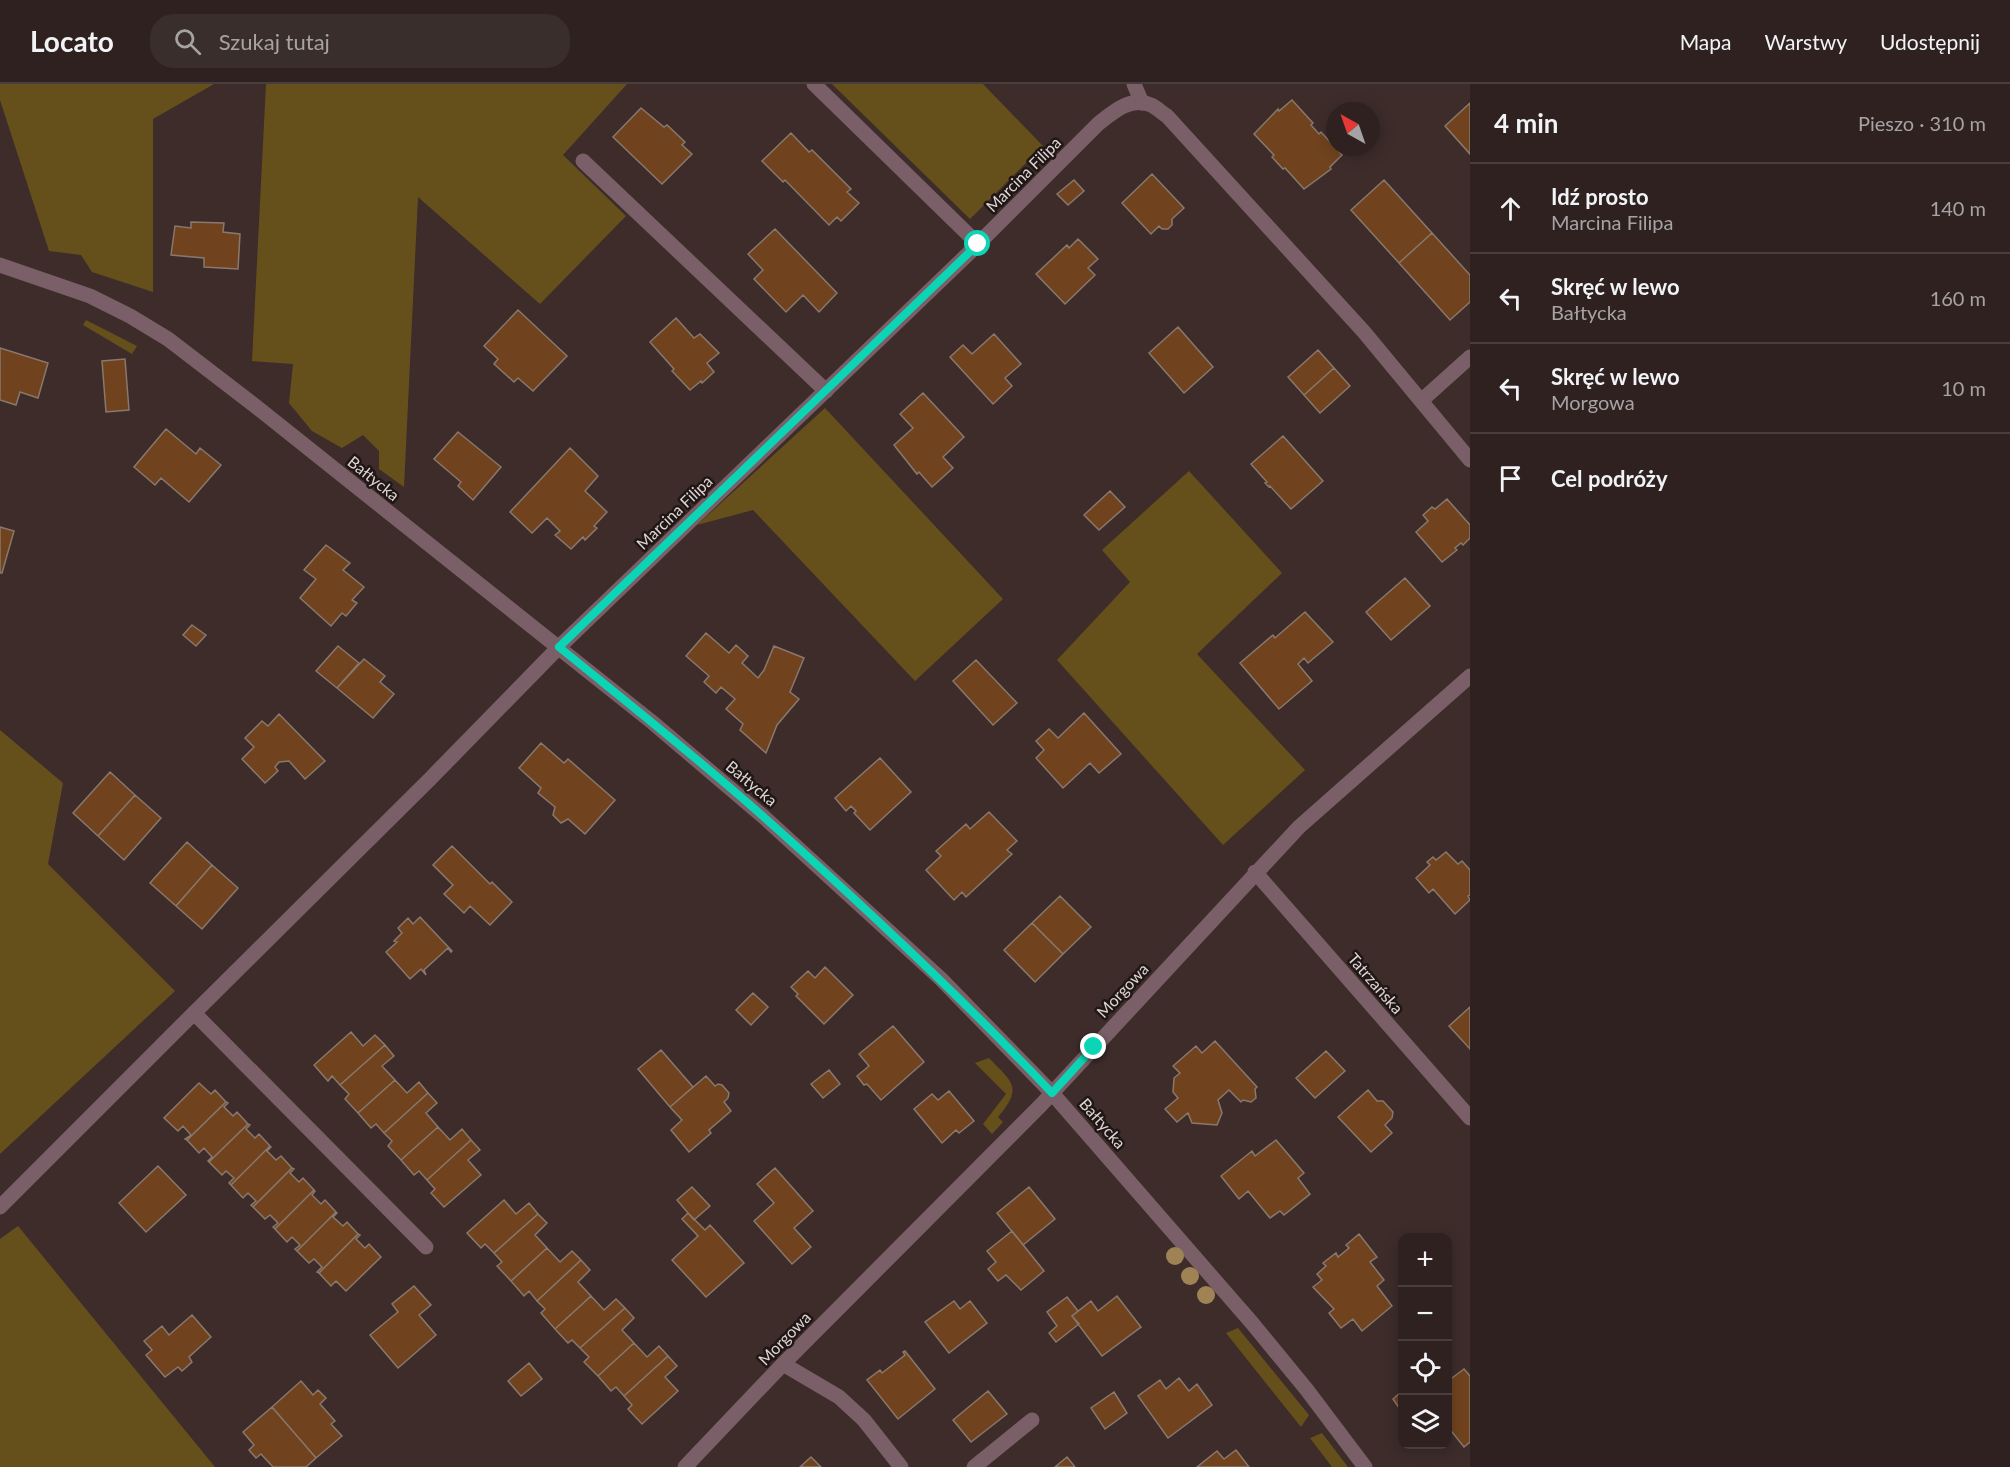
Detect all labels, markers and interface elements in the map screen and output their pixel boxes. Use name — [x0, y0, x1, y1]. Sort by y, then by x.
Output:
search box — [150, 14, 570, 68]
text: Locato — [30, 24, 114, 58]
icon: search — [171, 25, 204, 58]
text: Szukaj tutaj — [219, 28, 330, 55]
text: Mapa — [1680, 29, 1732, 54]
text: Warstwy — [1765, 29, 1847, 54]
text: Udostępnij — [1880, 29, 1980, 54]
north arrow — [1326, 102, 1380, 156]
text: 4 min — [1494, 107, 1558, 139]
text: Pieszo · 310 m — [1858, 111, 1986, 135]
street label: Marcina Filipa — [982, 133, 1064, 215]
text: Idź prosto — [1551, 183, 1649, 210]
icon: ahead — [1494, 192, 1527, 225]
text: 140 m — [1930, 196, 1986, 220]
text: Marcina Filipa — [1551, 210, 1673, 234]
route start — [964, 230, 990, 256]
text: Skręć w lewo — [1551, 273, 1680, 300]
icon: left — [1494, 282, 1527, 315]
text: 160 m — [1930, 286, 1986, 310]
text: Bałtycka — [1551, 300, 1627, 324]
text: Skręć w lewo — [1551, 363, 1680, 390]
icon: left — [1494, 372, 1527, 405]
text: 10 m — [1941, 376, 1986, 400]
text: Morgowa — [1551, 390, 1635, 414]
street label: Bałtycka — [344, 452, 404, 504]
icon: arrive — [1494, 462, 1527, 495]
text: Cel podróży — [1551, 465, 1668, 492]
street label: Marcina Filipa — [632, 471, 716, 553]
street label: Bałtycka — [723, 756, 781, 810]
street label: Tatrzańska — [1345, 949, 1407, 1017]
street label: Morgowa — [1092, 959, 1152, 1021]
route end — [1080, 1033, 1106, 1059]
street label: Bałtycka — [1076, 1094, 1130, 1152]
map controls — [1398, 1233, 1452, 1449]
button: + — [1398, 1233, 1452, 1287]
button: − — [1398, 1287, 1452, 1341]
street label: Morgowa — [754, 1307, 814, 1369]
button: locate — [1398, 1341, 1452, 1395]
button: layers — [1398, 1395, 1452, 1449]

